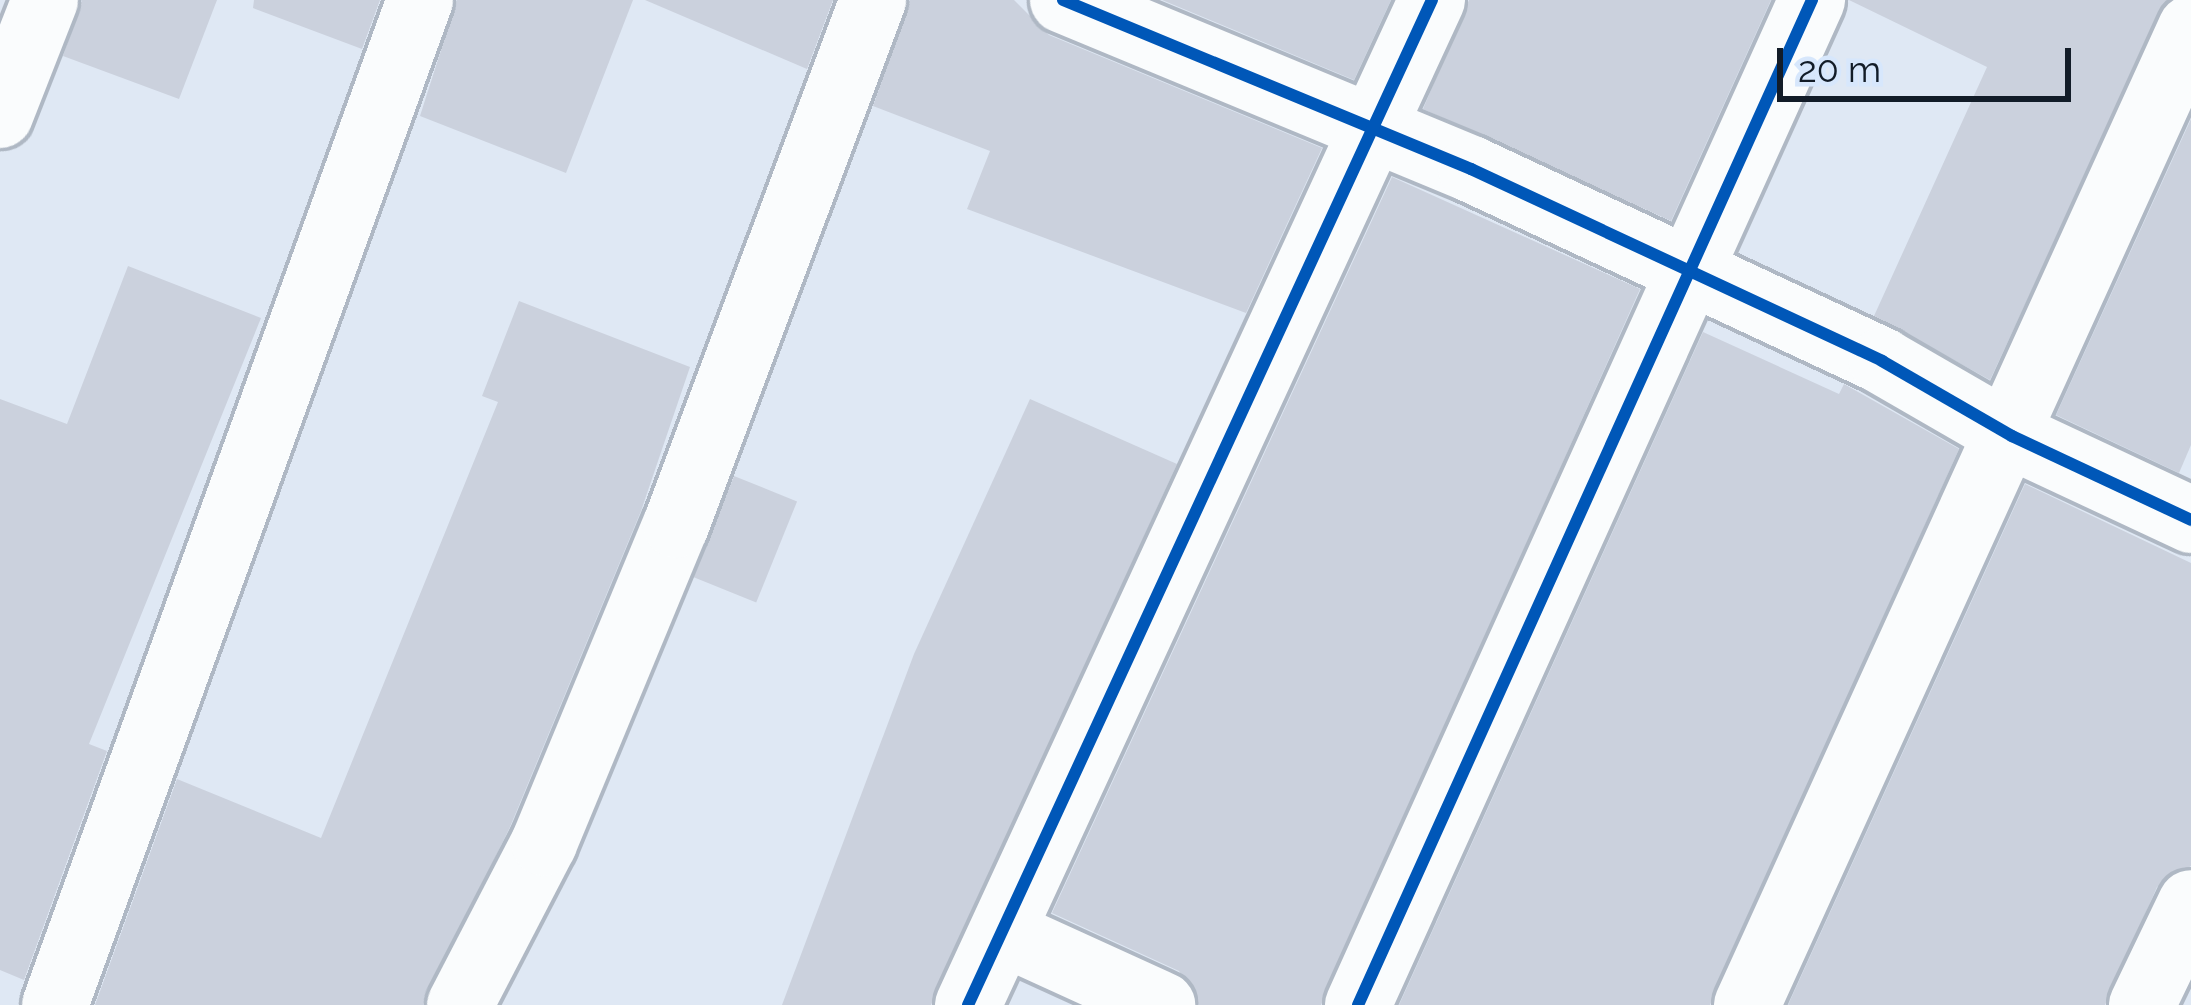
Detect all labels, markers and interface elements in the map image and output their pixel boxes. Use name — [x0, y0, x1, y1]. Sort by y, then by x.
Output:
scale bar — [1783, 24, 2077, 98]
text: 20 m — [1798, 48, 1881, 90]

